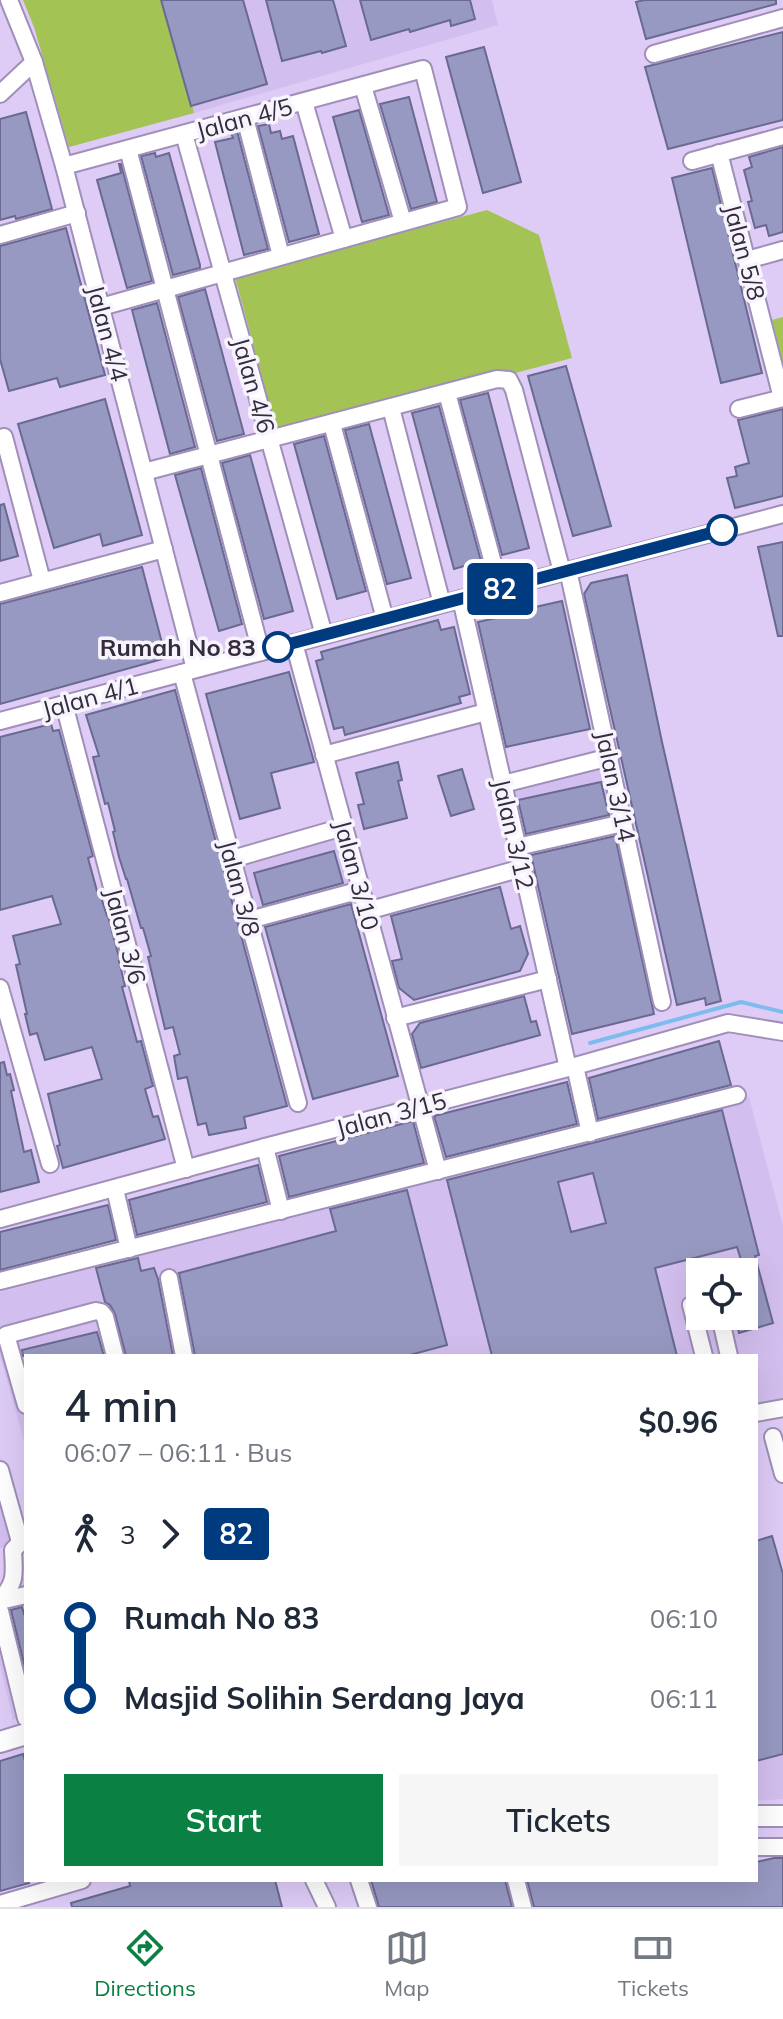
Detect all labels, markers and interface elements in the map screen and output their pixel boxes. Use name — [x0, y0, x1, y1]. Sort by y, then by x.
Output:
street label: Jalan 4/5 — [193, 91, 295, 145]
street label: Jalan 5/8 — [718, 201, 772, 303]
street label: Jalan 4/4 — [81, 282, 135, 384]
street label: Jalan 4/6 — [226, 334, 282, 436]
unlabelled marker — [707, 515, 737, 545]
line badge: 82 — [464, 563, 536, 615]
text: 82 — [483, 571, 517, 606]
place label: Rumah No 83 — [100, 632, 256, 662]
marker: Rumah No 83 — [263, 632, 293, 662]
street label: Jalan 4/1 — [39, 670, 141, 724]
street label: Jalan 3/14 — [590, 728, 642, 844]
street label: Jalan 3/12 — [487, 776, 541, 892]
street label: Jalan 3/10 — [328, 817, 386, 933]
street label: Jalan 3/8 — [213, 837, 267, 939]
street label: Jalan 3/6 — [99, 885, 153, 987]
street label: Jalan 3/15 — [333, 1085, 449, 1143]
map controls — [686, 1258, 758, 1330]
button: locate — [686, 1258, 758, 1330]
text: 4 min — [64, 1378, 178, 1433]
text: $0.96 — [639, 1403, 718, 1441]
text: 06:07 – 06:11 · Bus — [64, 1436, 293, 1469]
icon: walk — [64, 1512, 108, 1556]
icon: forward — [148, 1512, 192, 1556]
text: 82 — [220, 1516, 253, 1551]
text: 3 — [120, 1518, 136, 1551]
text: Rumah No 83 — [124, 1599, 319, 1637]
text: 06:10 — [650, 1602, 718, 1635]
text: Masjid Solihin Serdang Jaya — [124, 1679, 525, 1717]
text: 06:11 — [650, 1682, 718, 1715]
button: Start — [64, 1774, 383, 1866]
button: Tickets — [399, 1774, 718, 1866]
tab: Directions — [94, 1926, 196, 2002]
tab: Map — [384, 1926, 429, 2002]
tab: Tickets — [618, 1926, 689, 2002]

